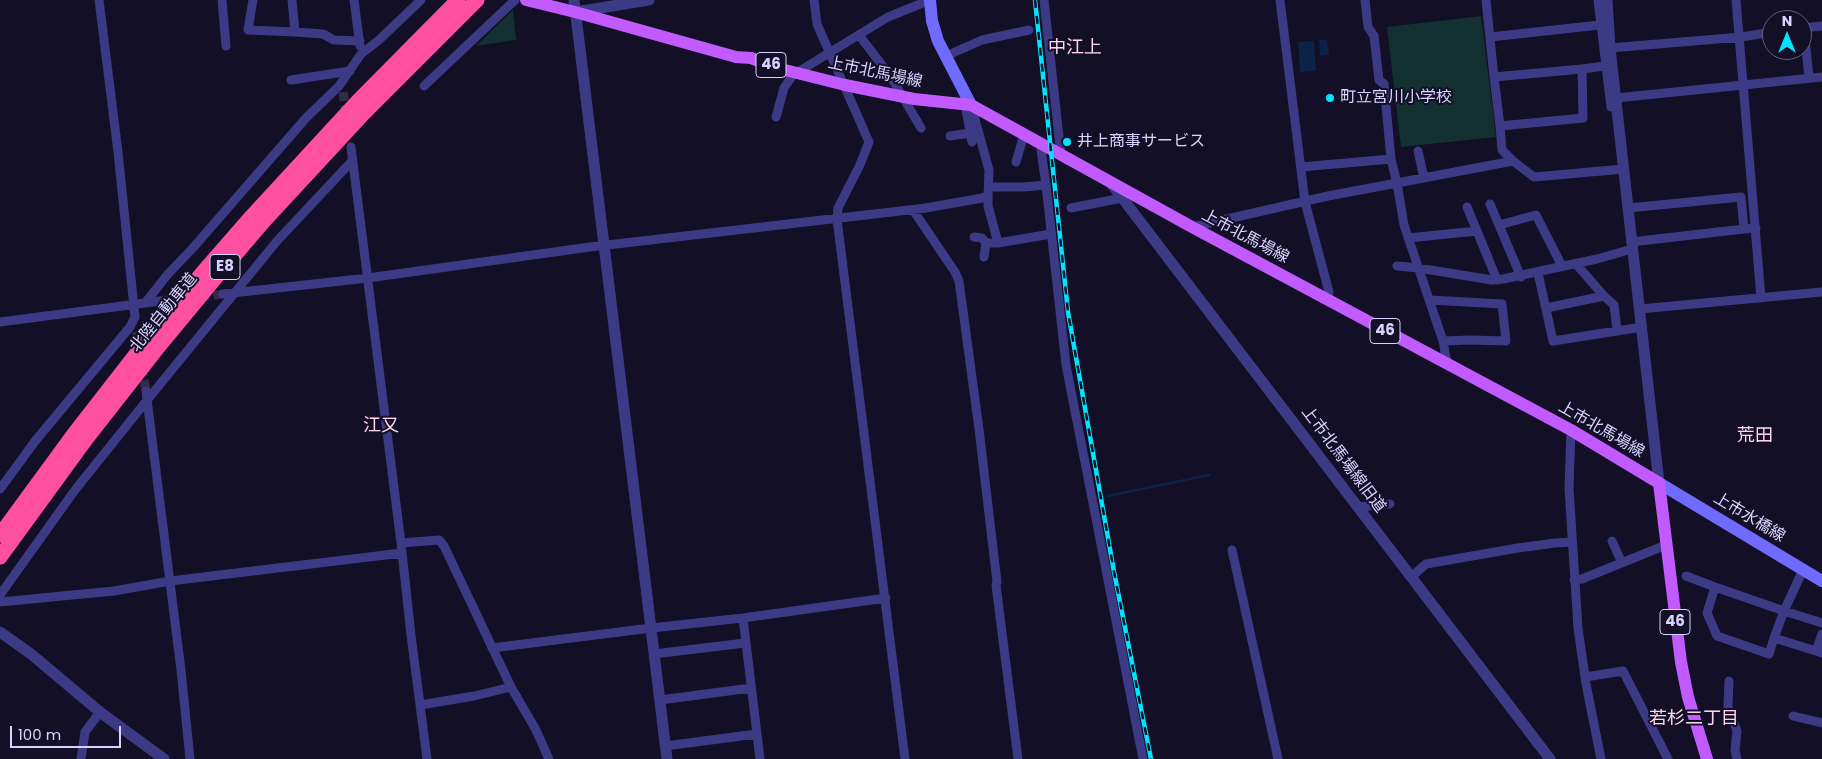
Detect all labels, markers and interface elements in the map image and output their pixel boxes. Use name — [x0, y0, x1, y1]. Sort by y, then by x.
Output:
north arrow — [1762, 10, 1812, 60]
text: N — [1782, 11, 1792, 31]
district label: 中江上 — [1048, 37, 1102, 59]
road number: 46 — [756, 52, 786, 78]
street label: 上市北馬場線 — [826, 54, 924, 92]
place label: 町立宮川小学校 — [1340, 88, 1452, 108]
marker: 町立宮川小学校 — [1324, 92, 1336, 104]
place label: 井上商事サービス — [1077, 132, 1205, 152]
marker: 井上商事サービス — [1061, 136, 1073, 148]
street label: 上市北馬場線 — [1198, 206, 1292, 268]
road number: E8 — [210, 254, 240, 280]
street label: 北陸自動車道 — [126, 270, 202, 356]
road number: 46 — [1370, 318, 1400, 344]
street label: 上市北馬場線 — [1555, 398, 1647, 462]
street label: 上市北馬場線旧道 — [1297, 403, 1389, 517]
district label: 江又 — [363, 415, 399, 437]
district label: 荒田 — [1737, 425, 1773, 447]
street label: 上市水橋線 — [1710, 489, 1788, 547]
road number: 46 — [1660, 610, 1690, 634]
district label: 若杉二丁目 — [1649, 708, 1739, 730]
scale bar — [12, 716, 124, 748]
text: 100 m — [18, 724, 61, 745]

